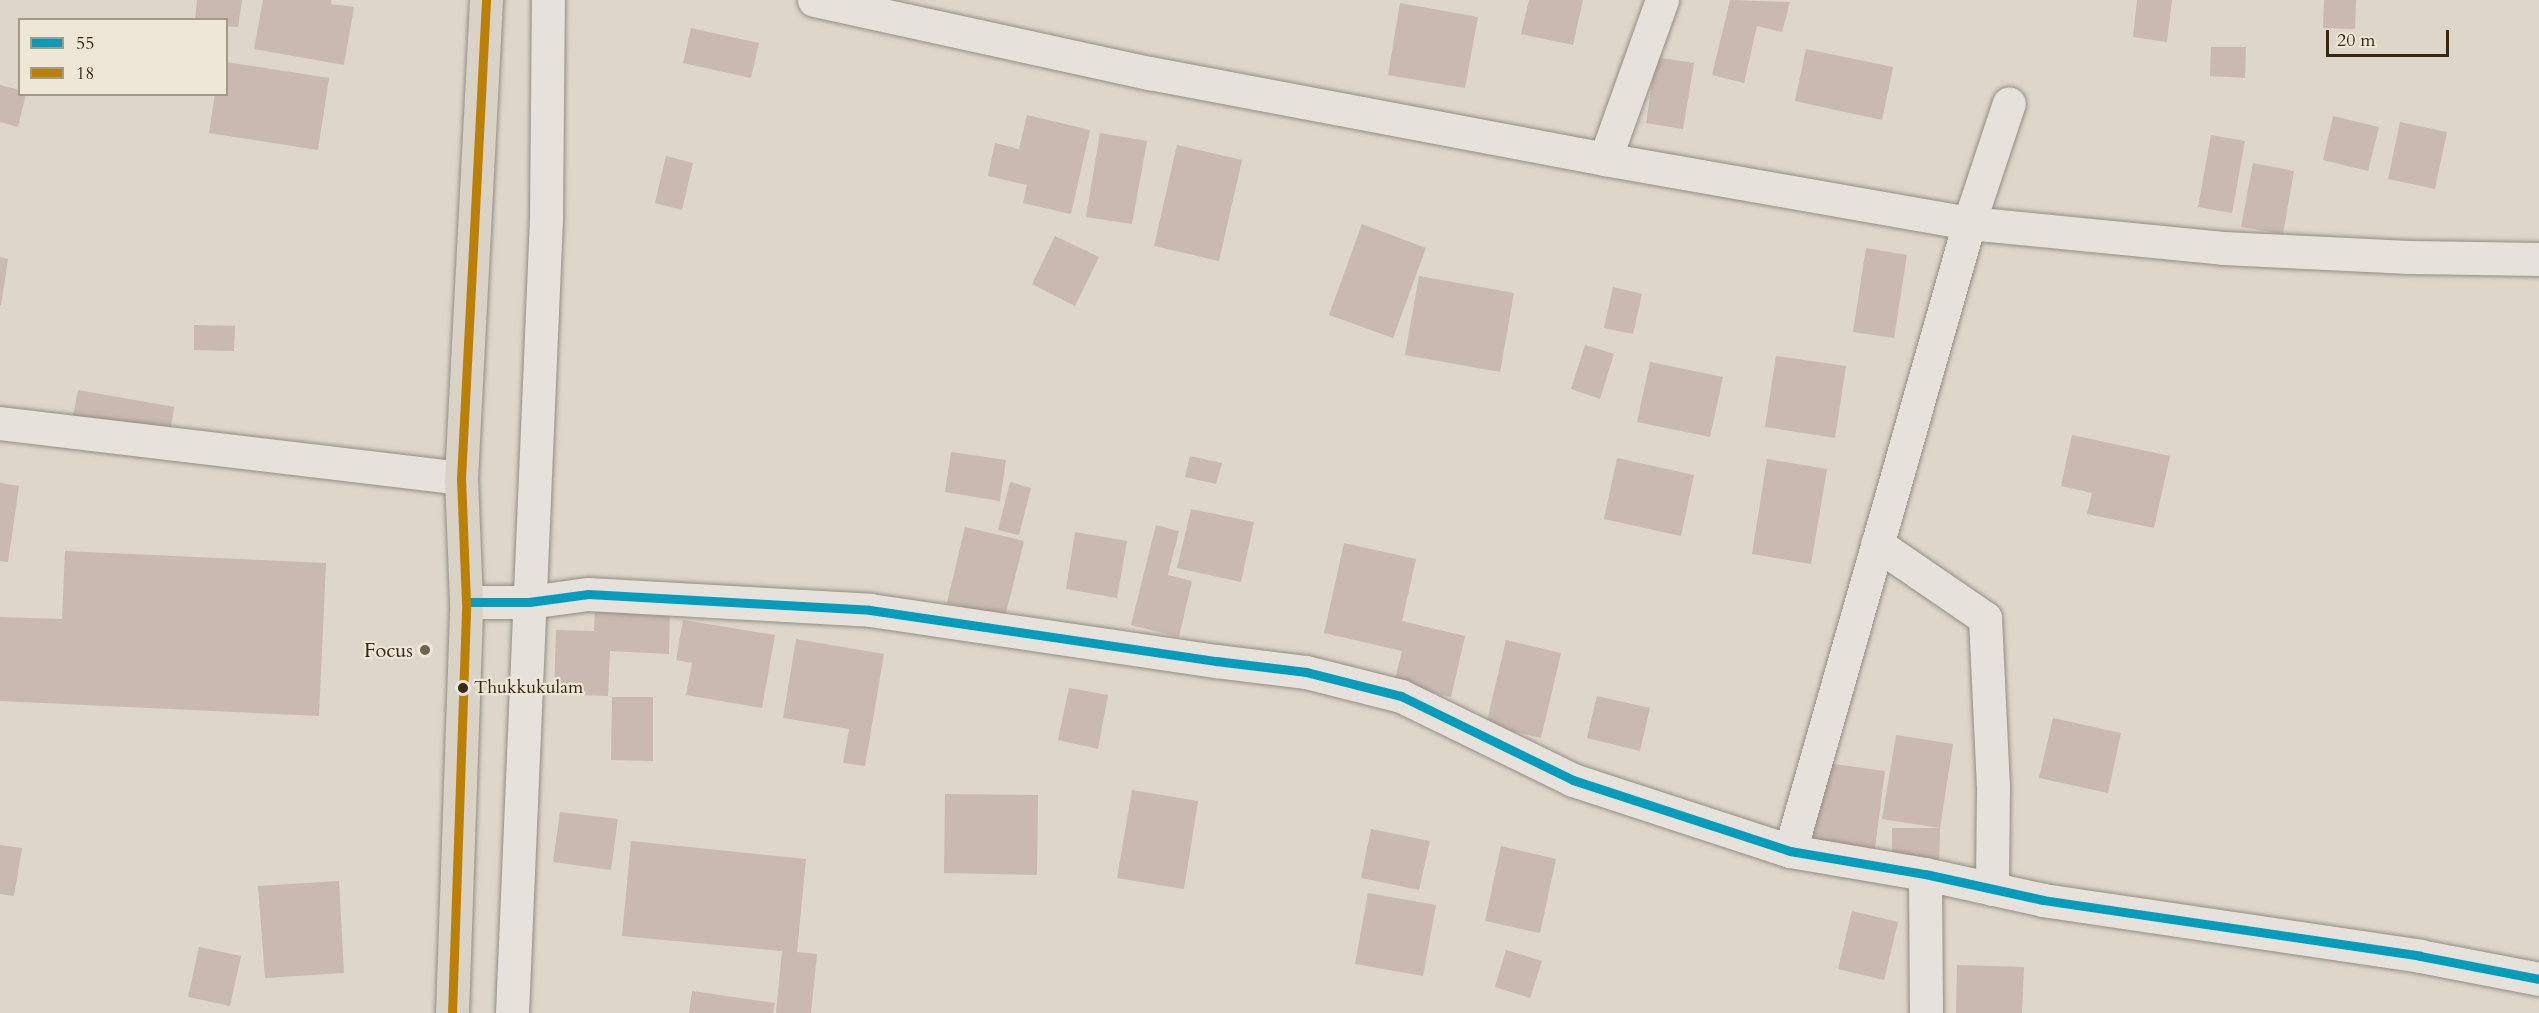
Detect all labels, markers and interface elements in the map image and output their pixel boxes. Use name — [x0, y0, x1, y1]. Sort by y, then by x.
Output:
legend — [18, 18, 228, 96]
scale bar — [2329, 18, 2452, 56]
text: 20 m — [2337, 28, 2376, 53]
text: 55 — [76, 31, 94, 56]
text: 18 — [76, 61, 94, 86]
place label: Focus — [364, 638, 413, 662]
marker: Focus — [418, 643, 432, 657]
place label: Thukkukulam — [474, 677, 583, 699]
marker: Thukkukulam — [457, 682, 469, 694]

